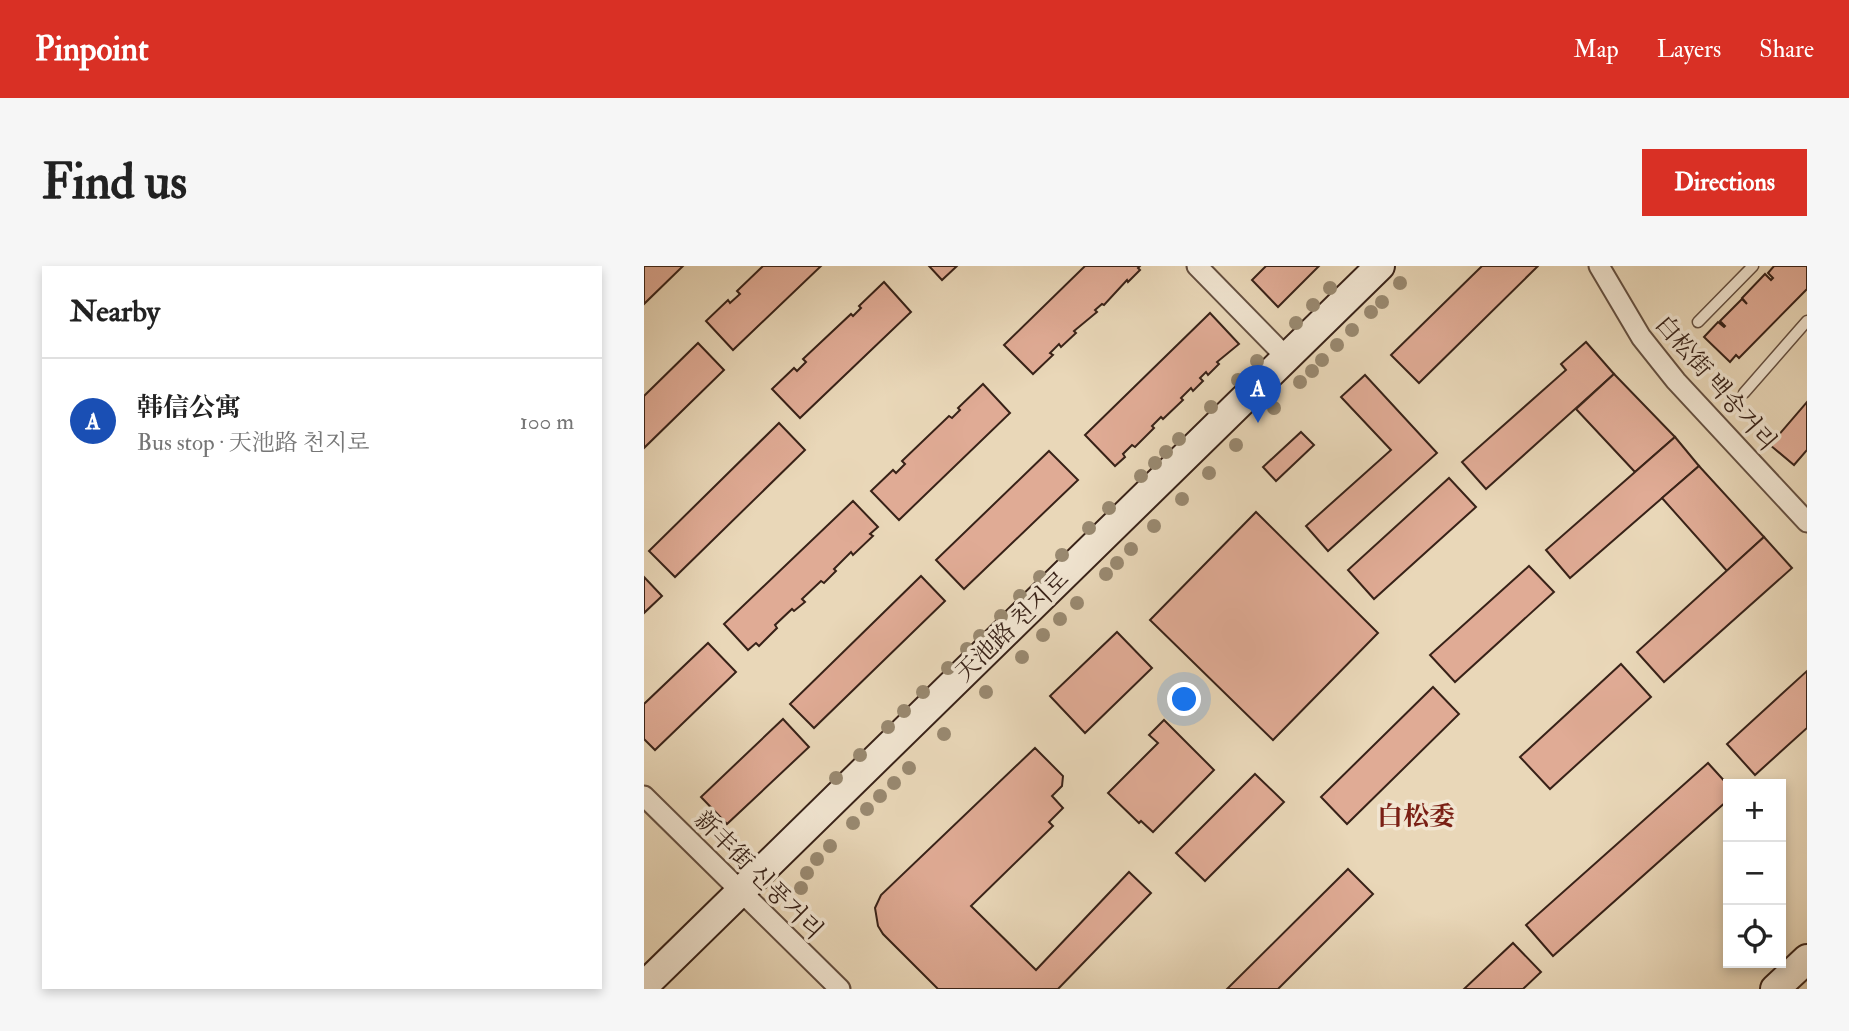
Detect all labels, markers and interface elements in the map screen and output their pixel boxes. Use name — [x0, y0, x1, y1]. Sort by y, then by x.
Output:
text: Pinpoint — [35, 29, 149, 70]
text: Map — [1574, 34, 1619, 65]
text: Layers — [1657, 34, 1721, 65]
text: Share — [1759, 34, 1814, 65]
button: Directions — [1642, 149, 1807, 216]
text: Find us — [42, 152, 187, 213]
text: Nearby — [70, 293, 160, 330]
street label: 白松街 백송거리 — [1648, 309, 1783, 458]
pin: A — [1235, 365, 1281, 423]
text: 韩信公寓 — [137, 392, 241, 424]
text: A — [86, 407, 100, 436]
text: 100 m — [520, 407, 574, 436]
text: Bus stop · 天池路 천지로 — [137, 428, 369, 457]
street label: 天池路 천지로 — [949, 564, 1076, 688]
your location — [1167, 682, 1201, 716]
map controls — [1723, 779, 1786, 968]
button: + — [1723, 779, 1786, 842]
district label: 白松委 — [1377, 801, 1455, 833]
street label: 新丰街 신풍거리 — [688, 804, 830, 946]
button: − — [1723, 842, 1786, 905]
button: locate — [1723, 905, 1786, 968]

